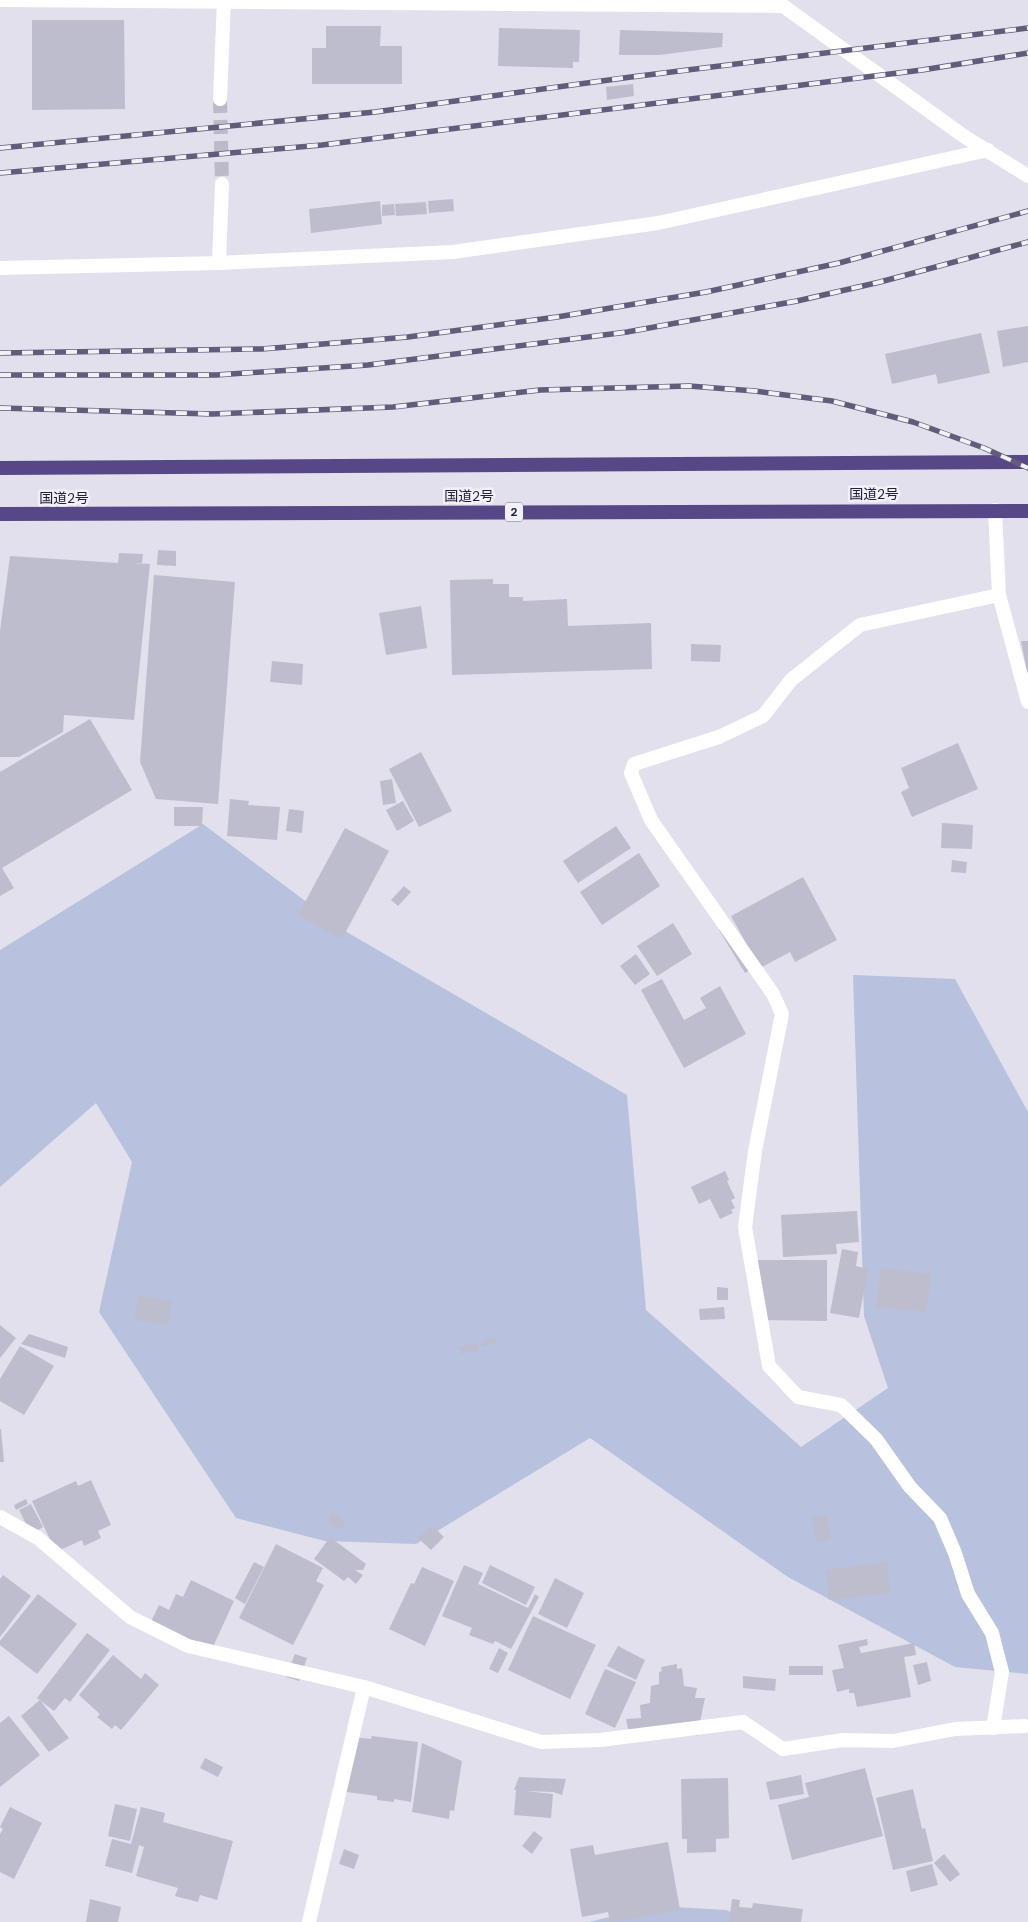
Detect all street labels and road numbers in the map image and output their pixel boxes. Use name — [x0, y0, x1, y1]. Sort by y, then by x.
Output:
street label: 国道2号 — [849, 485, 899, 503]
street label: 国道2号 — [444, 487, 494, 505]
street label: 国道2号 — [39, 489, 89, 507]
road number: 2 — [505, 502, 523, 522]

